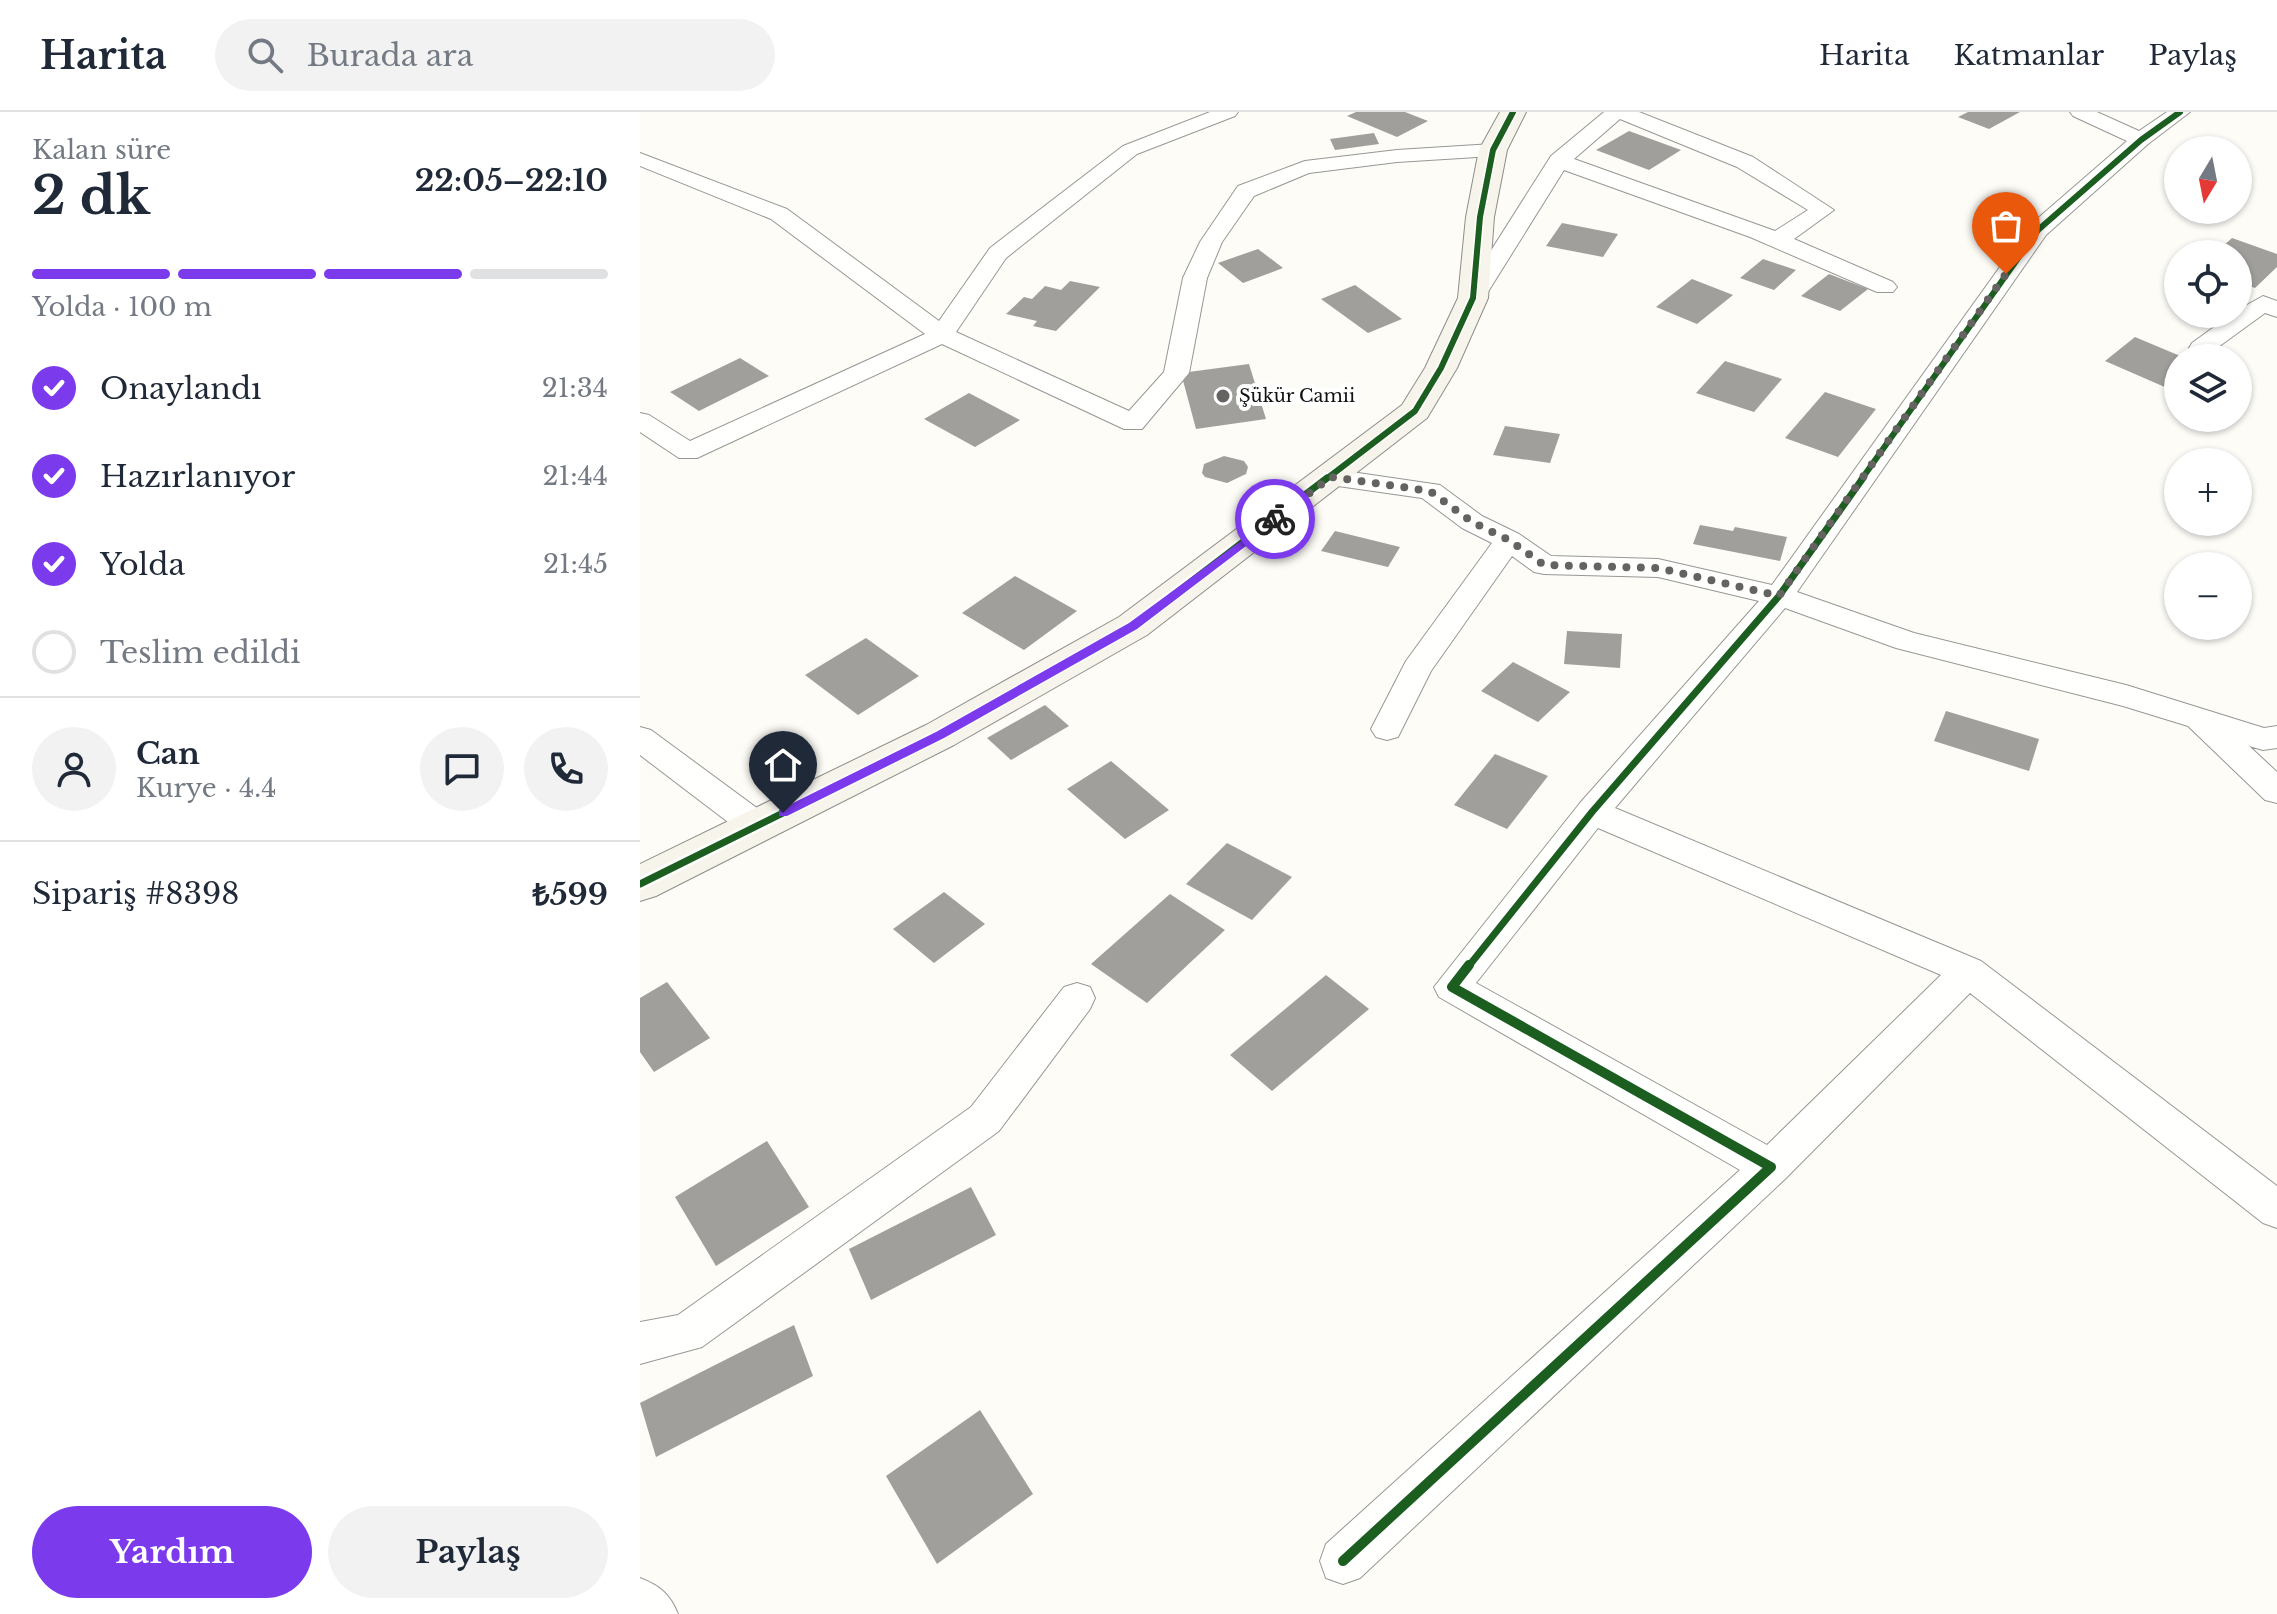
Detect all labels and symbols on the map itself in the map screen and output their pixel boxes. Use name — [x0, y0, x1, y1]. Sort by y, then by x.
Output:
north arrow — [2164, 136, 2252, 224]
pin — [1972, 192, 2040, 274]
place label: Şükür Camii — [1239, 385, 1355, 407]
marker: Şükür Camii — [1214, 387, 1232, 405]
courier — [1235, 479, 1315, 559]
pin — [749, 731, 817, 813]

